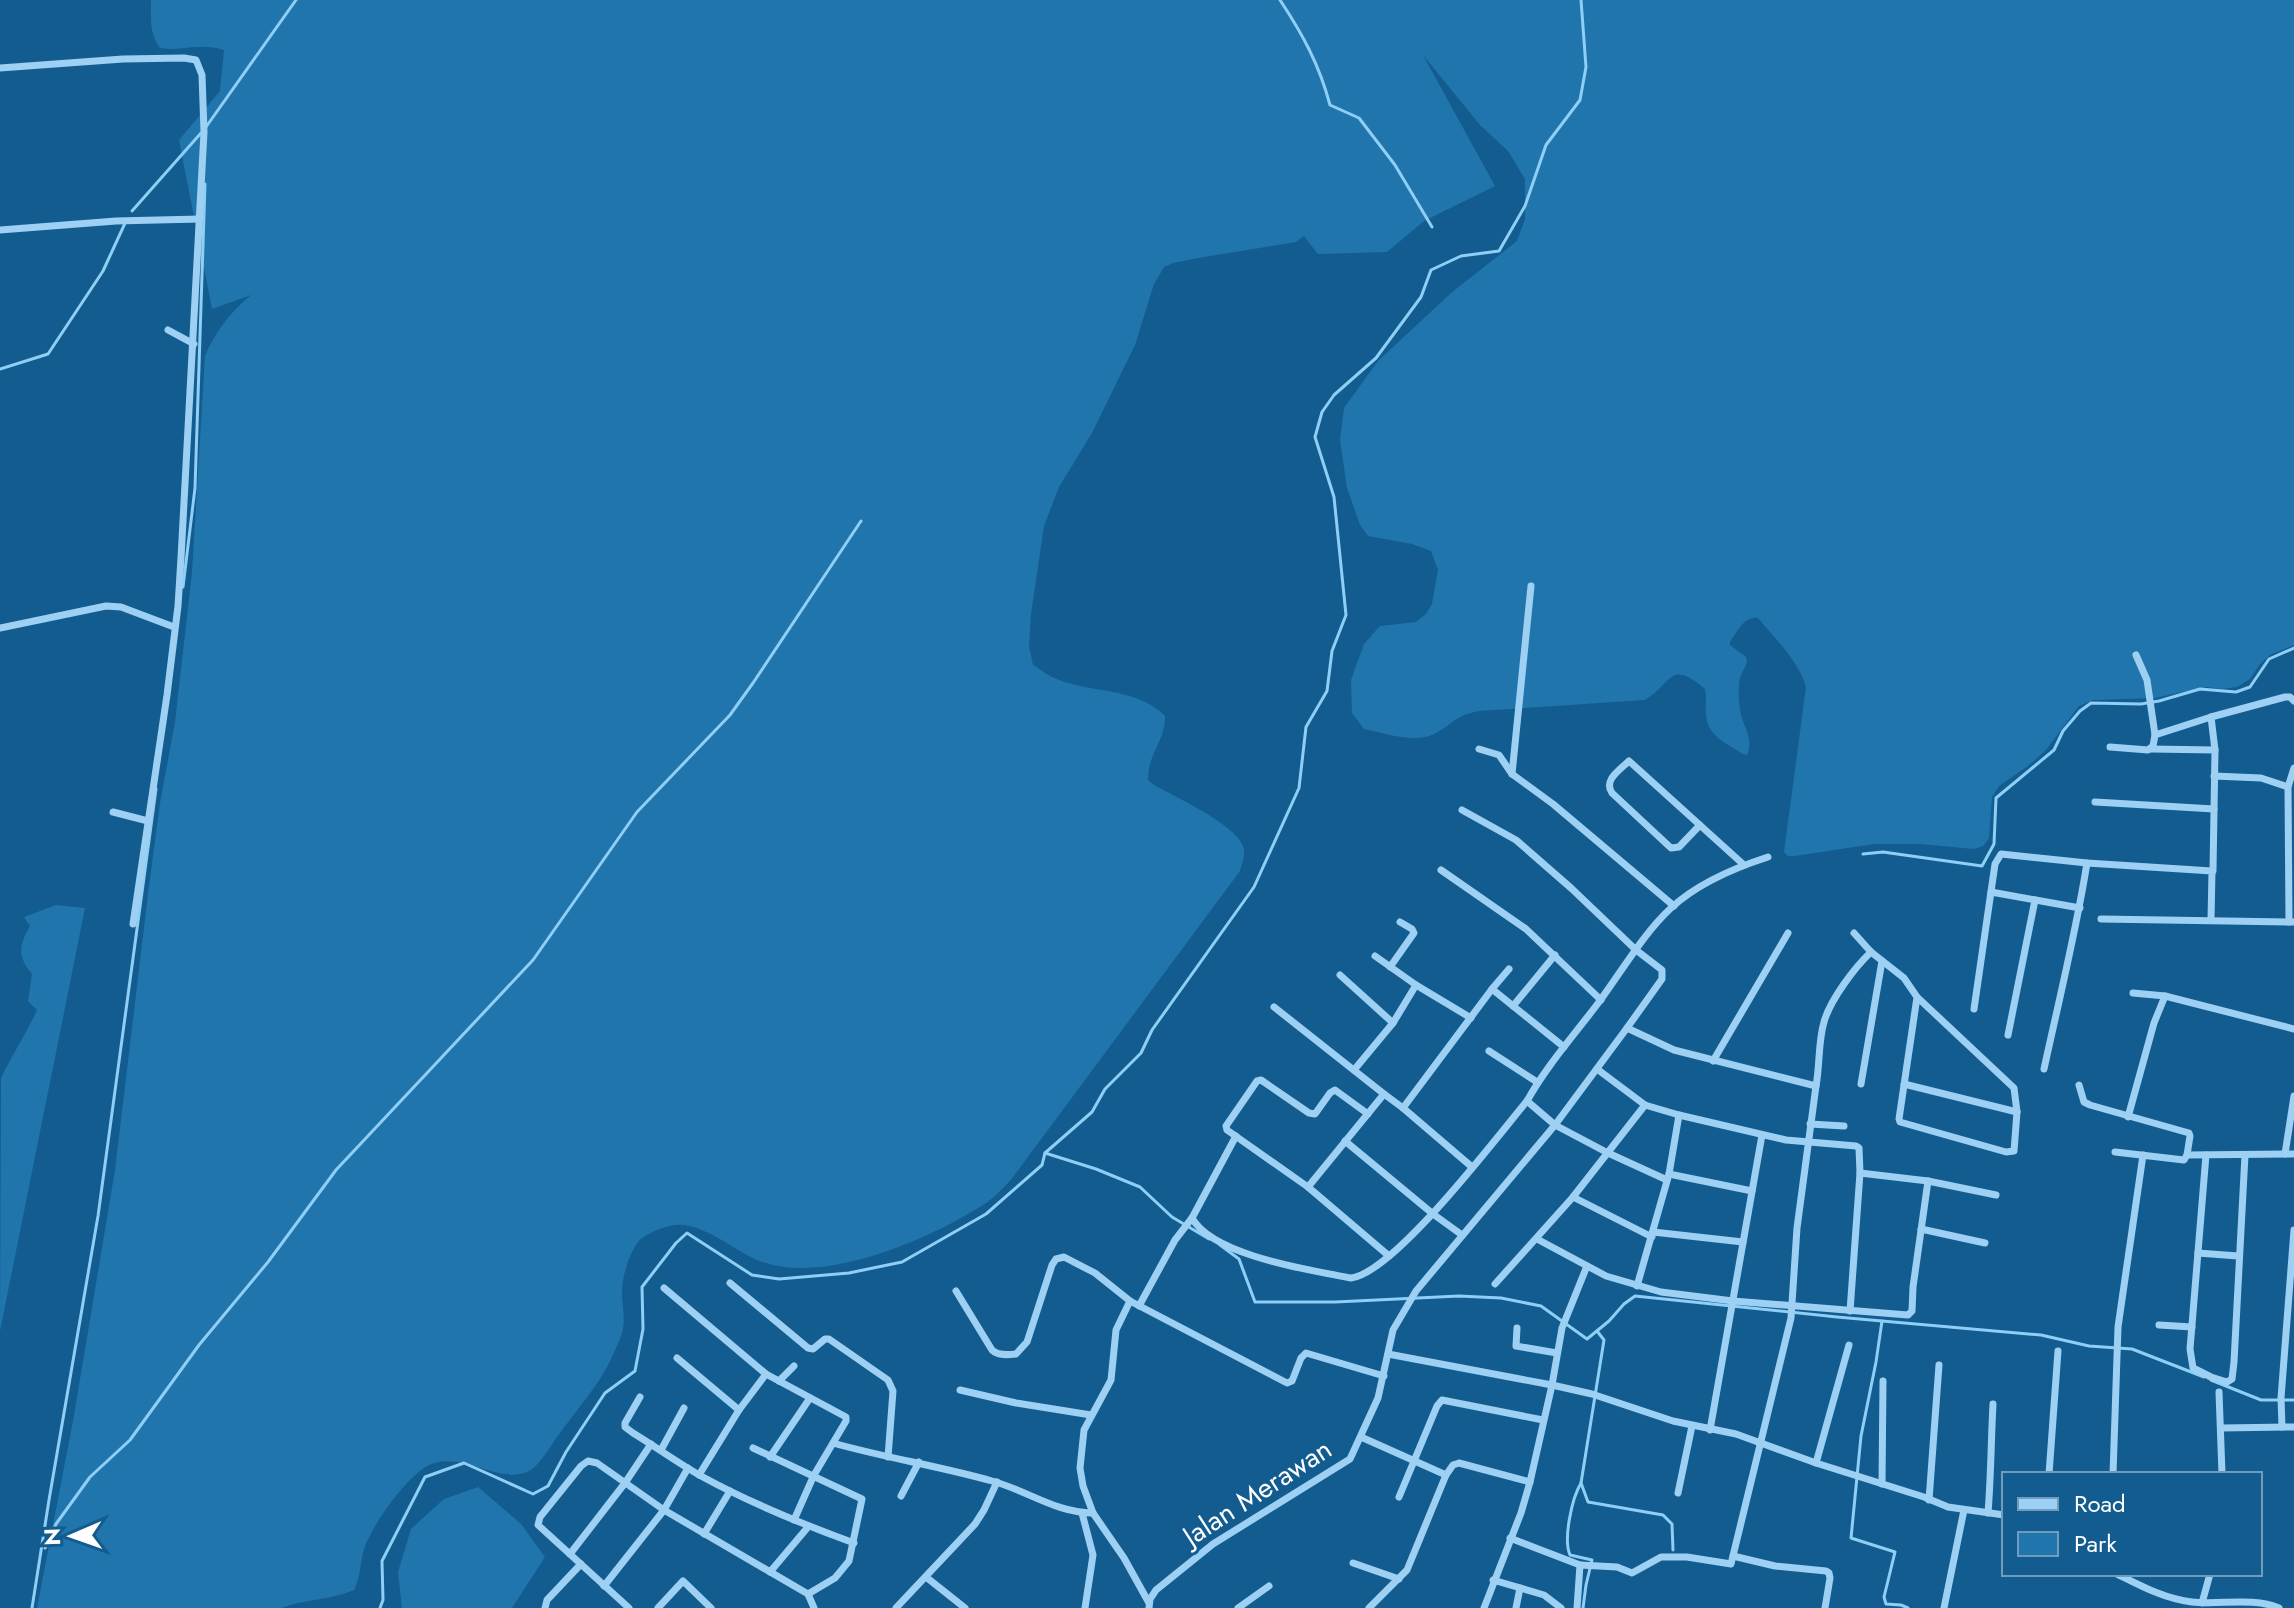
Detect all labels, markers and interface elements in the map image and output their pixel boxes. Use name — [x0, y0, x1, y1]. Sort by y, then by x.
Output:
street label: Jalan Merawan — [1171, 1429, 1340, 1558]
legend — [2002, 1472, 2262, 1576]
text: Road — [2074, 1486, 2126, 1521]
north arrow — [32, 1496, 112, 1576]
text: Park — [2074, 1526, 2117, 1561]
text: N — [36, 1527, 68, 1546]

